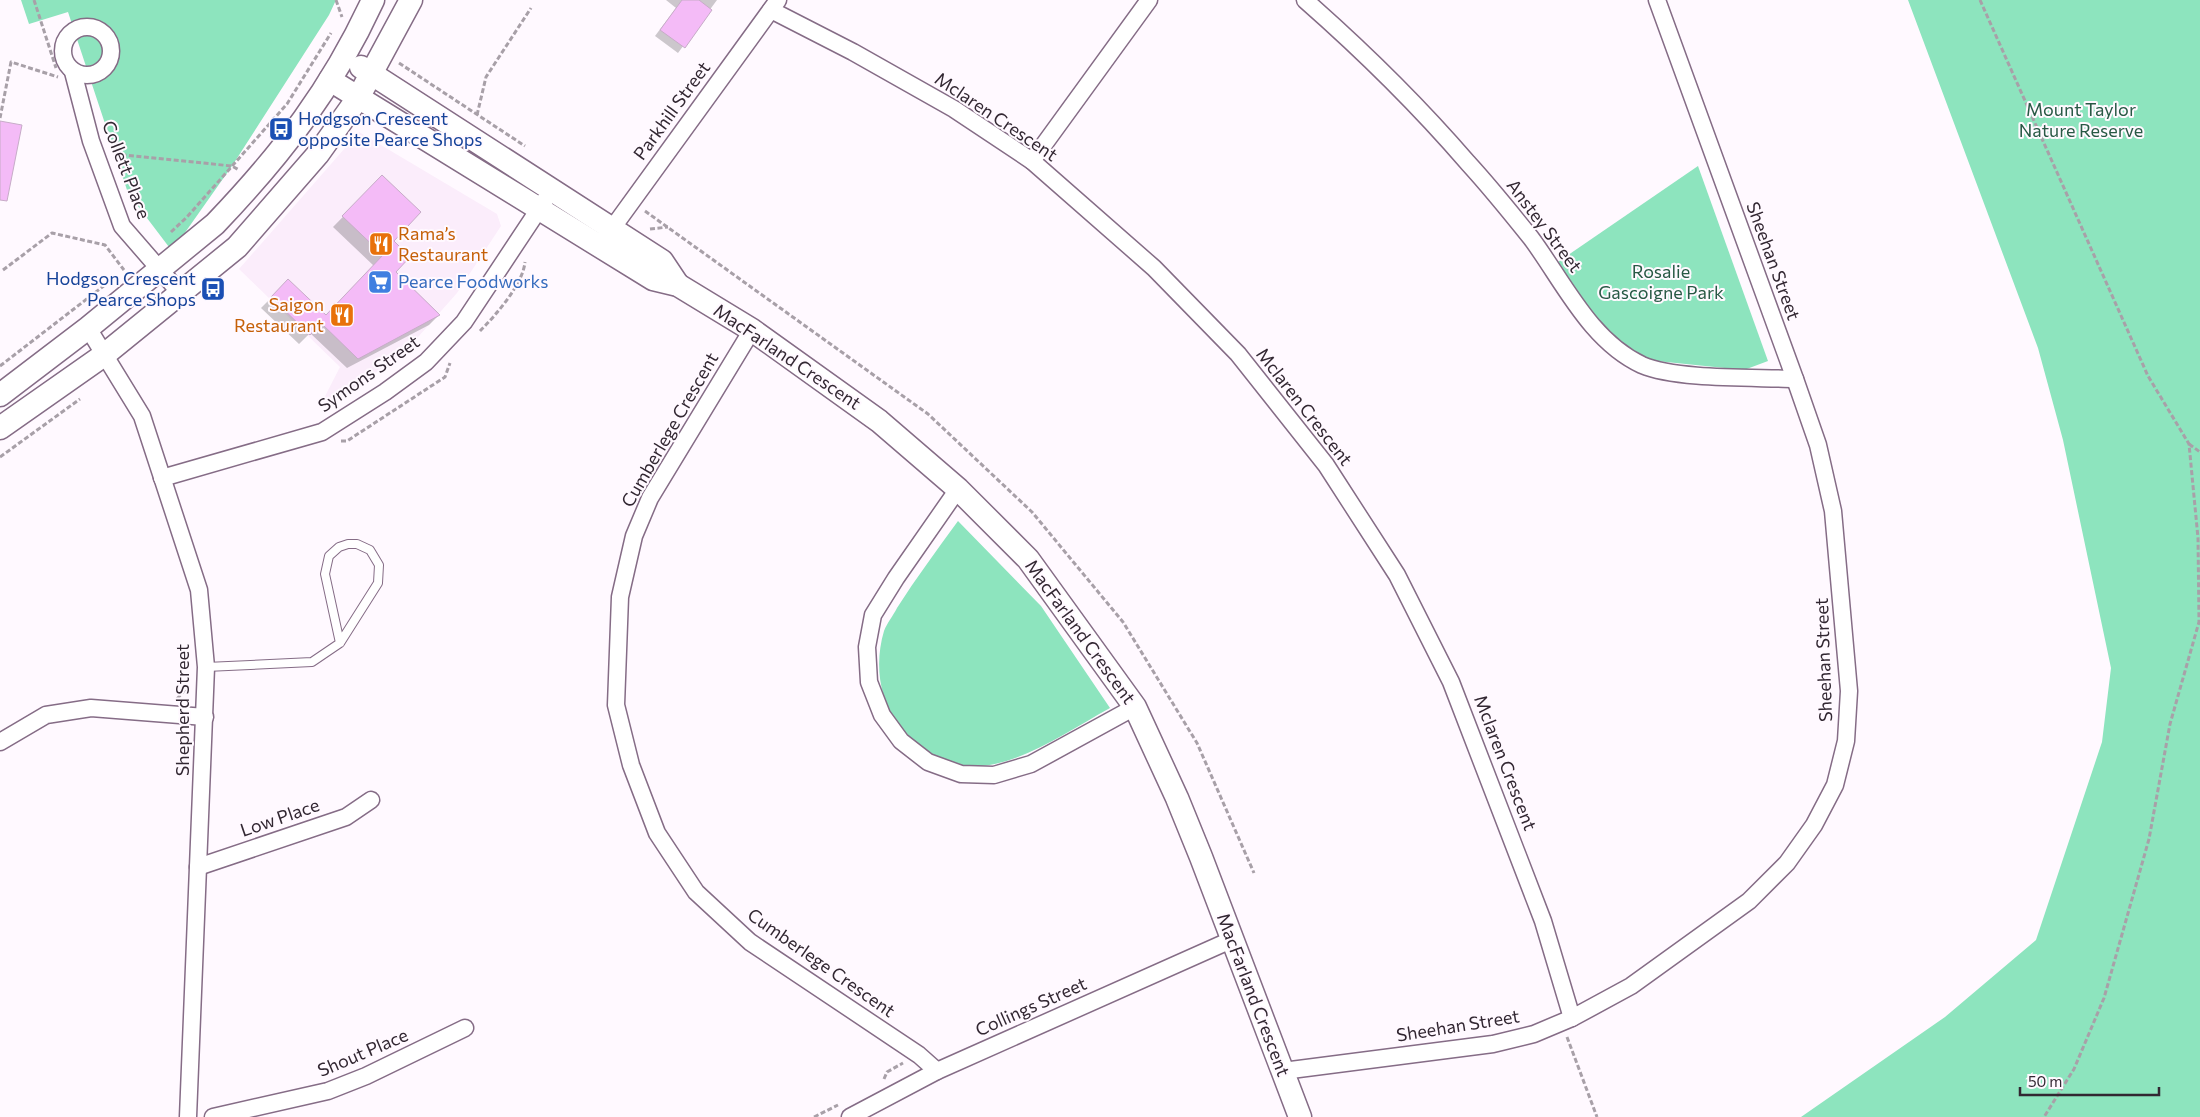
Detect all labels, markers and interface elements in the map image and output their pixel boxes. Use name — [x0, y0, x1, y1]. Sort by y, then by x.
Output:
street label: Parkhill Street — [628, 57, 714, 164]
street label: Mclaren Crescent — [931, 67, 1062, 165]
park label: Mount Taylor Nature Reserve — [2019, 98, 2143, 141]
place label: Hodgson Crescent opposite Pearce Shops — [298, 107, 483, 150]
bus stop icon: Hodgson Crescent opposite Pearce Shops — [268, 116, 294, 142]
street label: Collett Place — [98, 117, 156, 222]
street label: Anstey Street — [1503, 174, 1587, 276]
street label: Sheehan Street — [1742, 199, 1806, 323]
place label: Rama’s Restaurant — [398, 222, 488, 265]
restaurant icon: Rama’s Restaurant — [368, 231, 394, 257]
park label: Rosalie Gascoigne Park — [1598, 260, 1724, 303]
place label: Hodgson Crescent Pearce Shops — [46, 267, 196, 310]
supermarket icon: Pearce Foodworks — [367, 269, 393, 295]
place label: Pearce Foodworks — [398, 270, 548, 292]
bus stop icon: Hodgson Crescent Pearce Shops — [200, 276, 226, 302]
place label: Saigon Restaurant — [234, 293, 324, 336]
street label: MacFarland Crescent — [710, 299, 865, 414]
restaurant icon: Saigon Restaurant — [329, 302, 355, 328]
street label: Symons Street — [313, 330, 423, 416]
street label: Mclaren Crescent — [1252, 343, 1358, 470]
street label: Cumberlege Crescent — [616, 348, 722, 511]
street label: MacFarland Crescent — [1021, 555, 1141, 708]
street label: Sheehan Street — [1810, 598, 1836, 722]
street label: Shepherd Street — [171, 644, 193, 776]
street label: Mclaren Crescent — [1470, 692, 1542, 833]
street label: Low Place — [237, 793, 322, 841]
street label: Cumberlege Crescent — [744, 903, 900, 1021]
street label: MacFarland Crescent — [1213, 910, 1295, 1079]
street label: Collings Street — [972, 972, 1090, 1040]
street label: Sheehan Street — [1395, 1004, 1521, 1046]
street label: Shout Place — [314, 1023, 411, 1081]
scale bar — [2020, 1064, 2159, 1096]
text: 50 m — [2028, 1072, 2062, 1090]

